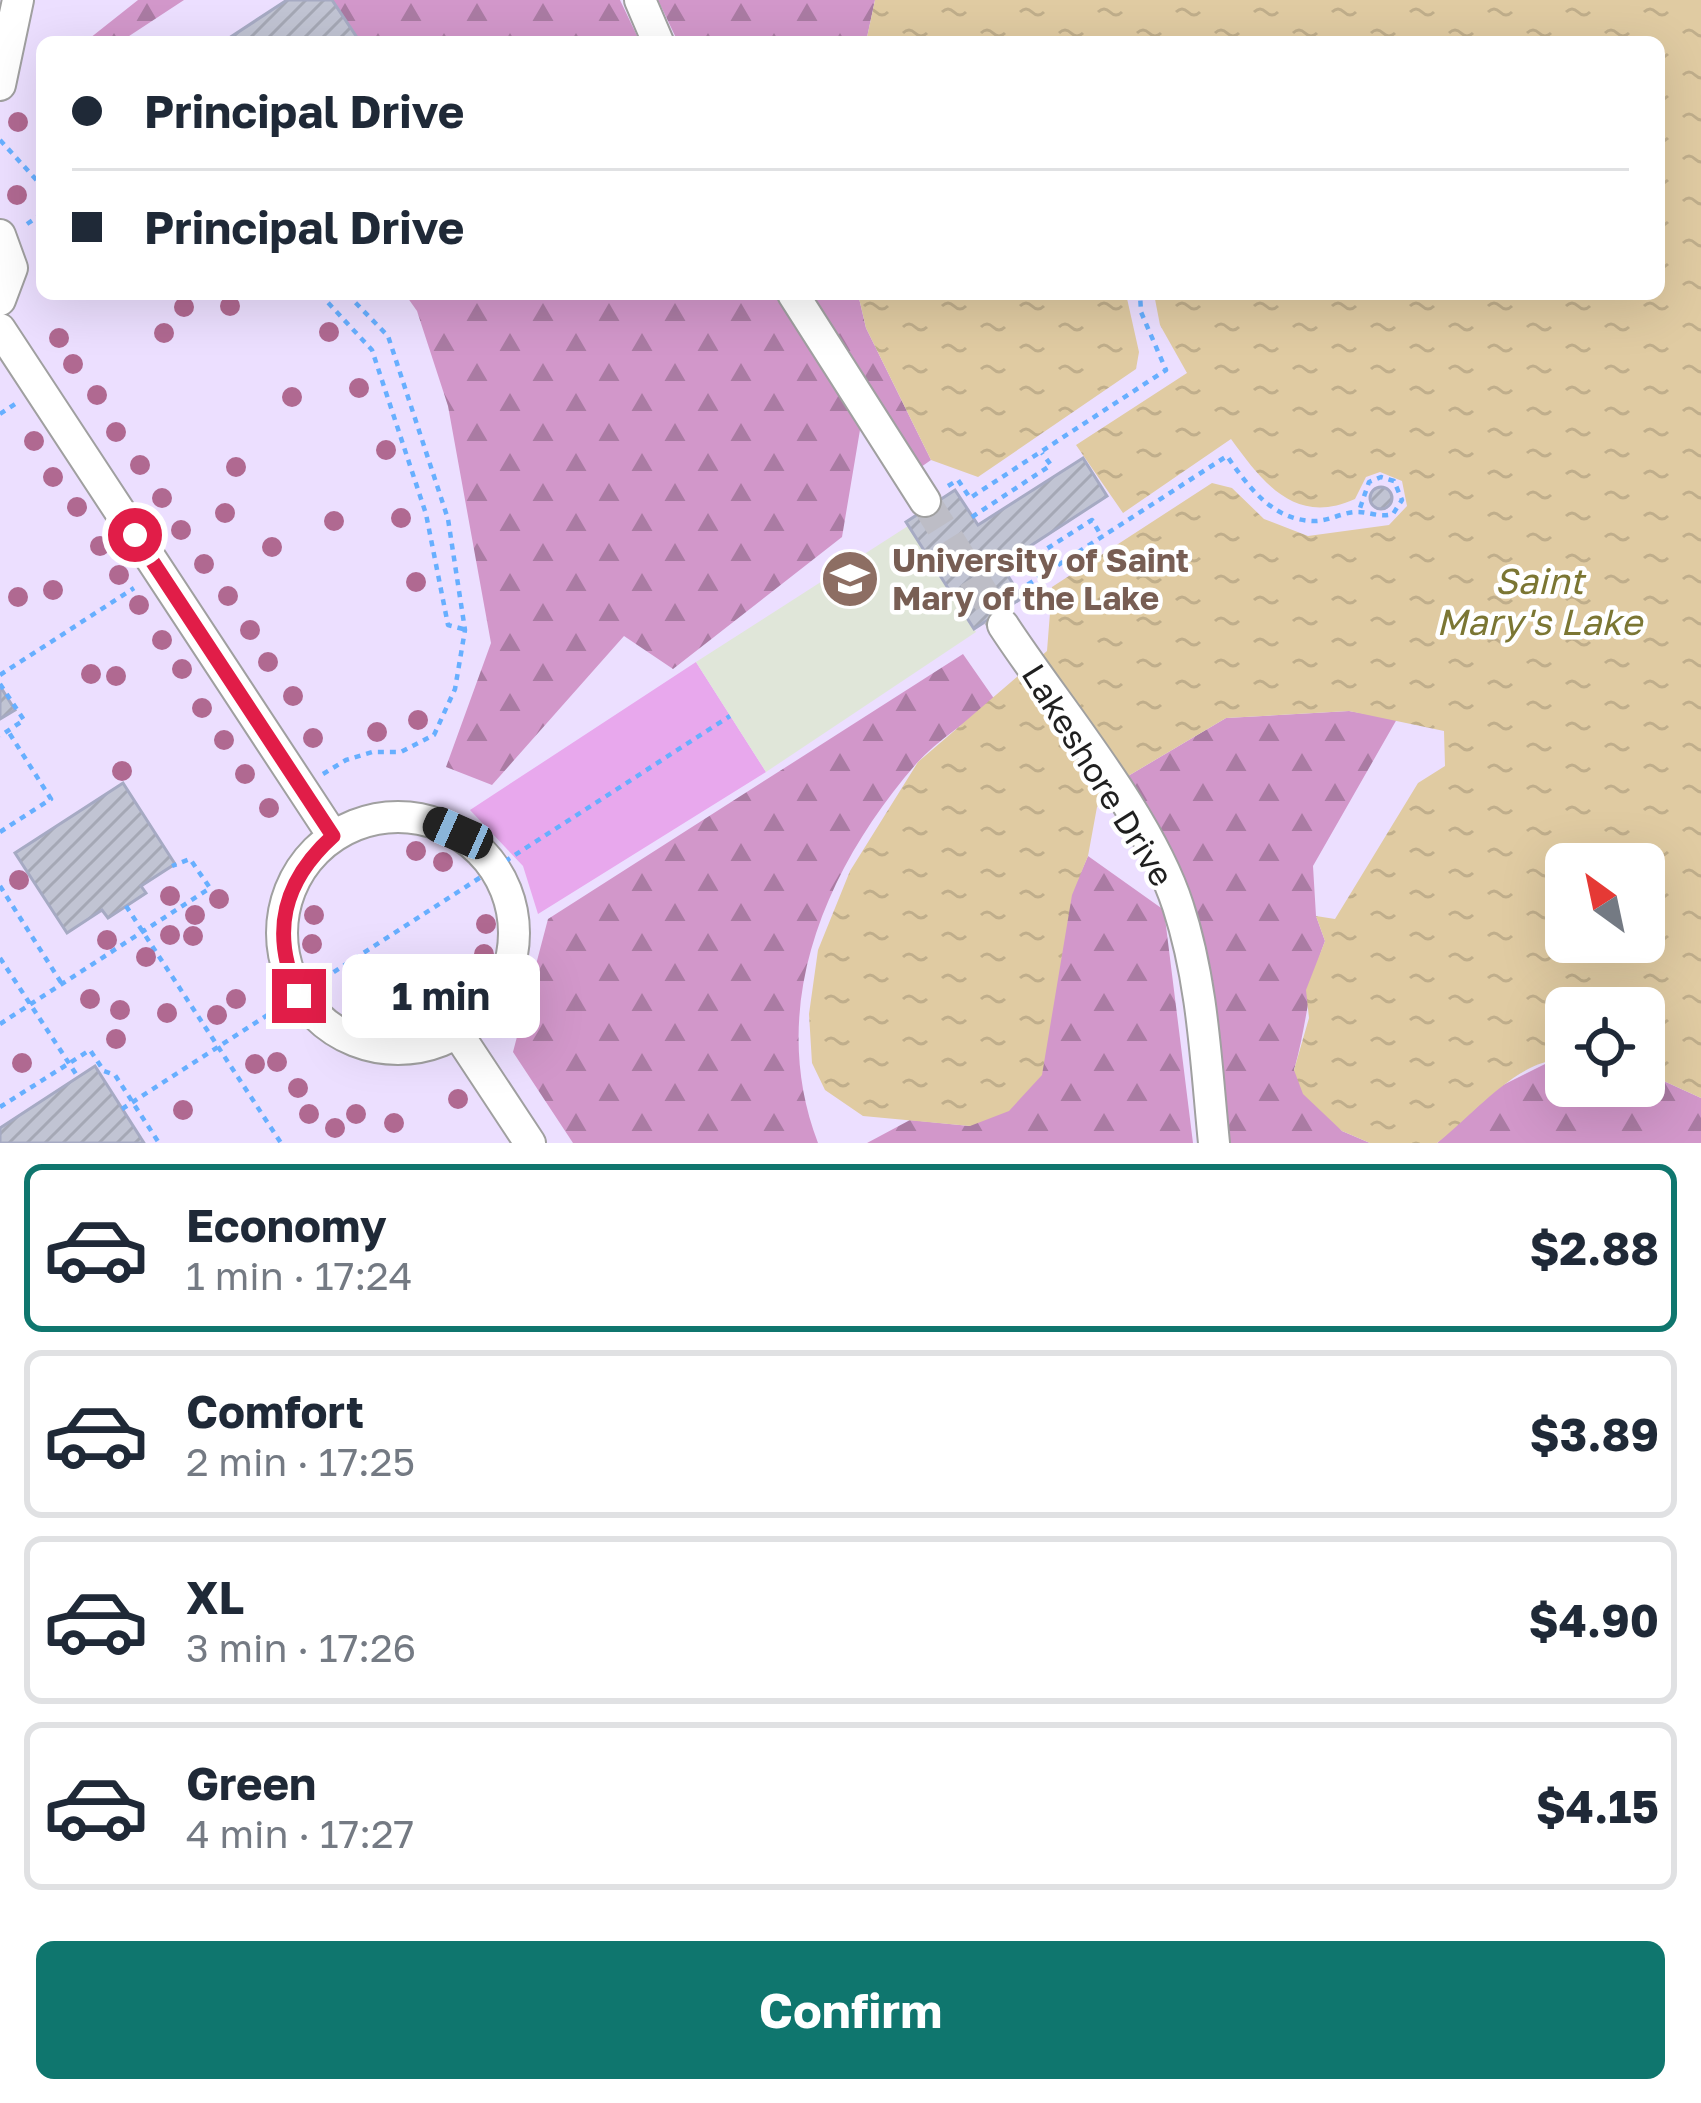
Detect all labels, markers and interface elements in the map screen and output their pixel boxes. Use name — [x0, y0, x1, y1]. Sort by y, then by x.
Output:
text: Principal Drive — [144, 84, 464, 138]
text: Principal Drive — [144, 200, 464, 254]
route start — [108, 508, 162, 562]
place label: University of Saint Mary of the Lake — [892, 540, 1189, 617]
school or university icon: University of Saint Mary of the Lake — [819, 548, 881, 610]
water label: Saint Mary's Lake — [1436, 559, 1644, 643]
street label: Lakeshore Drive — [1015, 657, 1182, 893]
car — [418, 802, 498, 864]
north arrow — [1545, 843, 1665, 963]
map controls — [1545, 843, 1665, 1107]
callout: 1 min — [341, 954, 539, 1038]
route end — [272, 969, 326, 1023]
text: 1 min — [392, 972, 490, 1019]
button: locate — [1545, 987, 1665, 1107]
icon: car — [42, 1194, 150, 1302]
text: Economy — [186, 1198, 387, 1252]
text: $2.88 — [1529, 1221, 1659, 1275]
text: 1 min · 17:24 — [186, 1252, 413, 1299]
icon: car — [42, 1380, 150, 1488]
text: Comfort — [186, 1384, 364, 1438]
text: $3.89 — [1530, 1407, 1659, 1461]
text: 2 min · 17:25 — [186, 1438, 415, 1485]
icon: car — [42, 1566, 150, 1674]
text: XL — [186, 1570, 244, 1624]
text: $4.90 — [1528, 1593, 1659, 1647]
text: 3 min · 17:26 — [186, 1624, 416, 1671]
icon: car — [42, 1752, 150, 1860]
text: Green — [186, 1756, 316, 1810]
text: $4.15 — [1536, 1779, 1659, 1833]
text: 4 min · 17:27 — [186, 1810, 414, 1857]
button: Confirm — [36, 1941, 1665, 2079]

